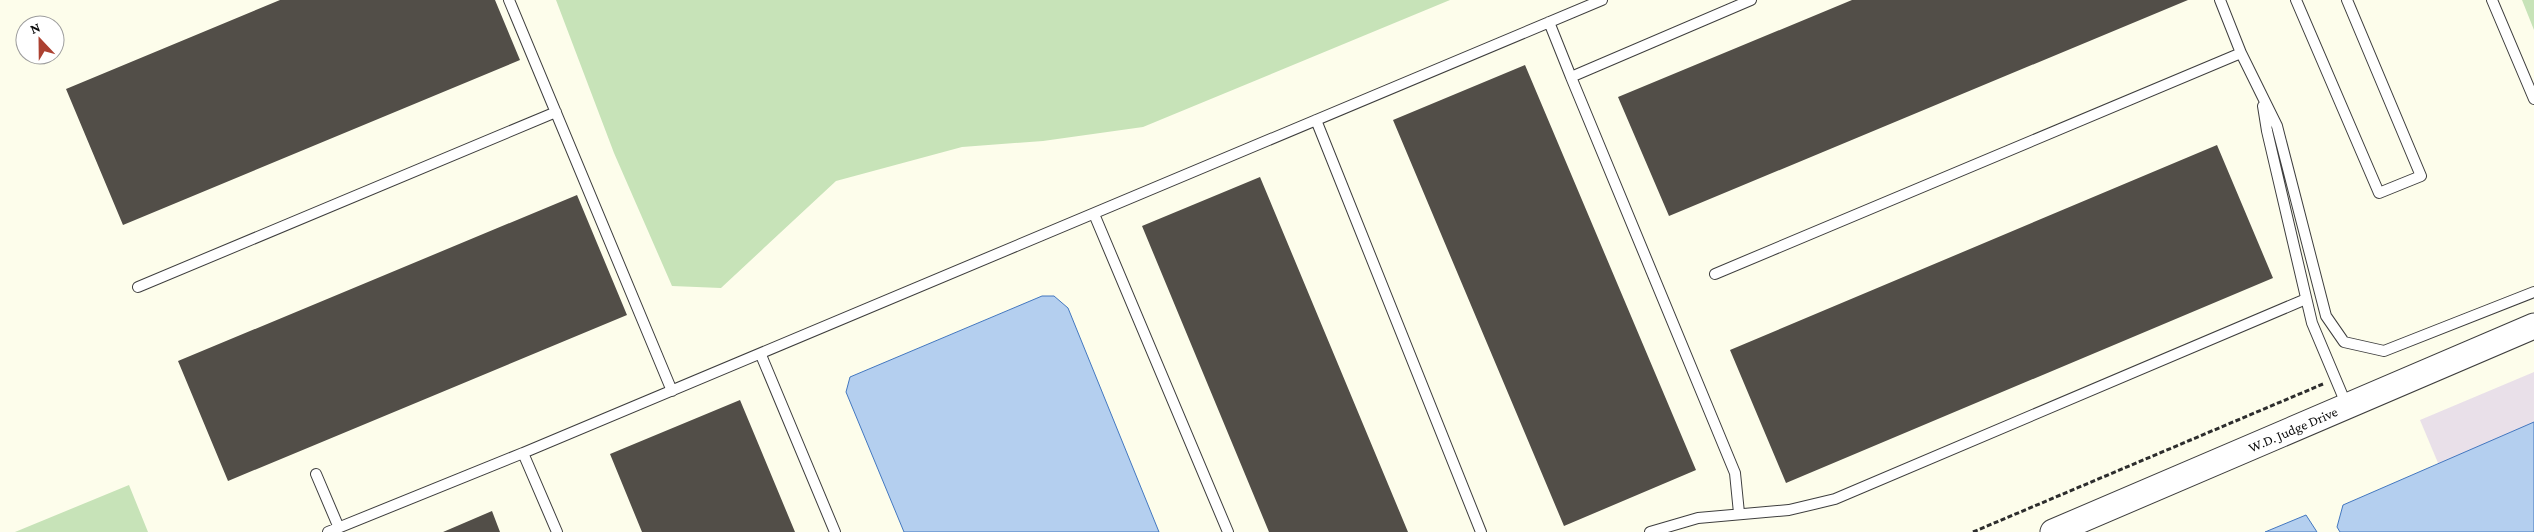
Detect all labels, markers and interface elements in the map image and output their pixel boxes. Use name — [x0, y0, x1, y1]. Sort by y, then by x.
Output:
north arrow — [15, 15, 65, 65]
text: N — [28, 19, 43, 37]
street label: W.D. Judge Drive — [2246, 403, 2340, 455]

